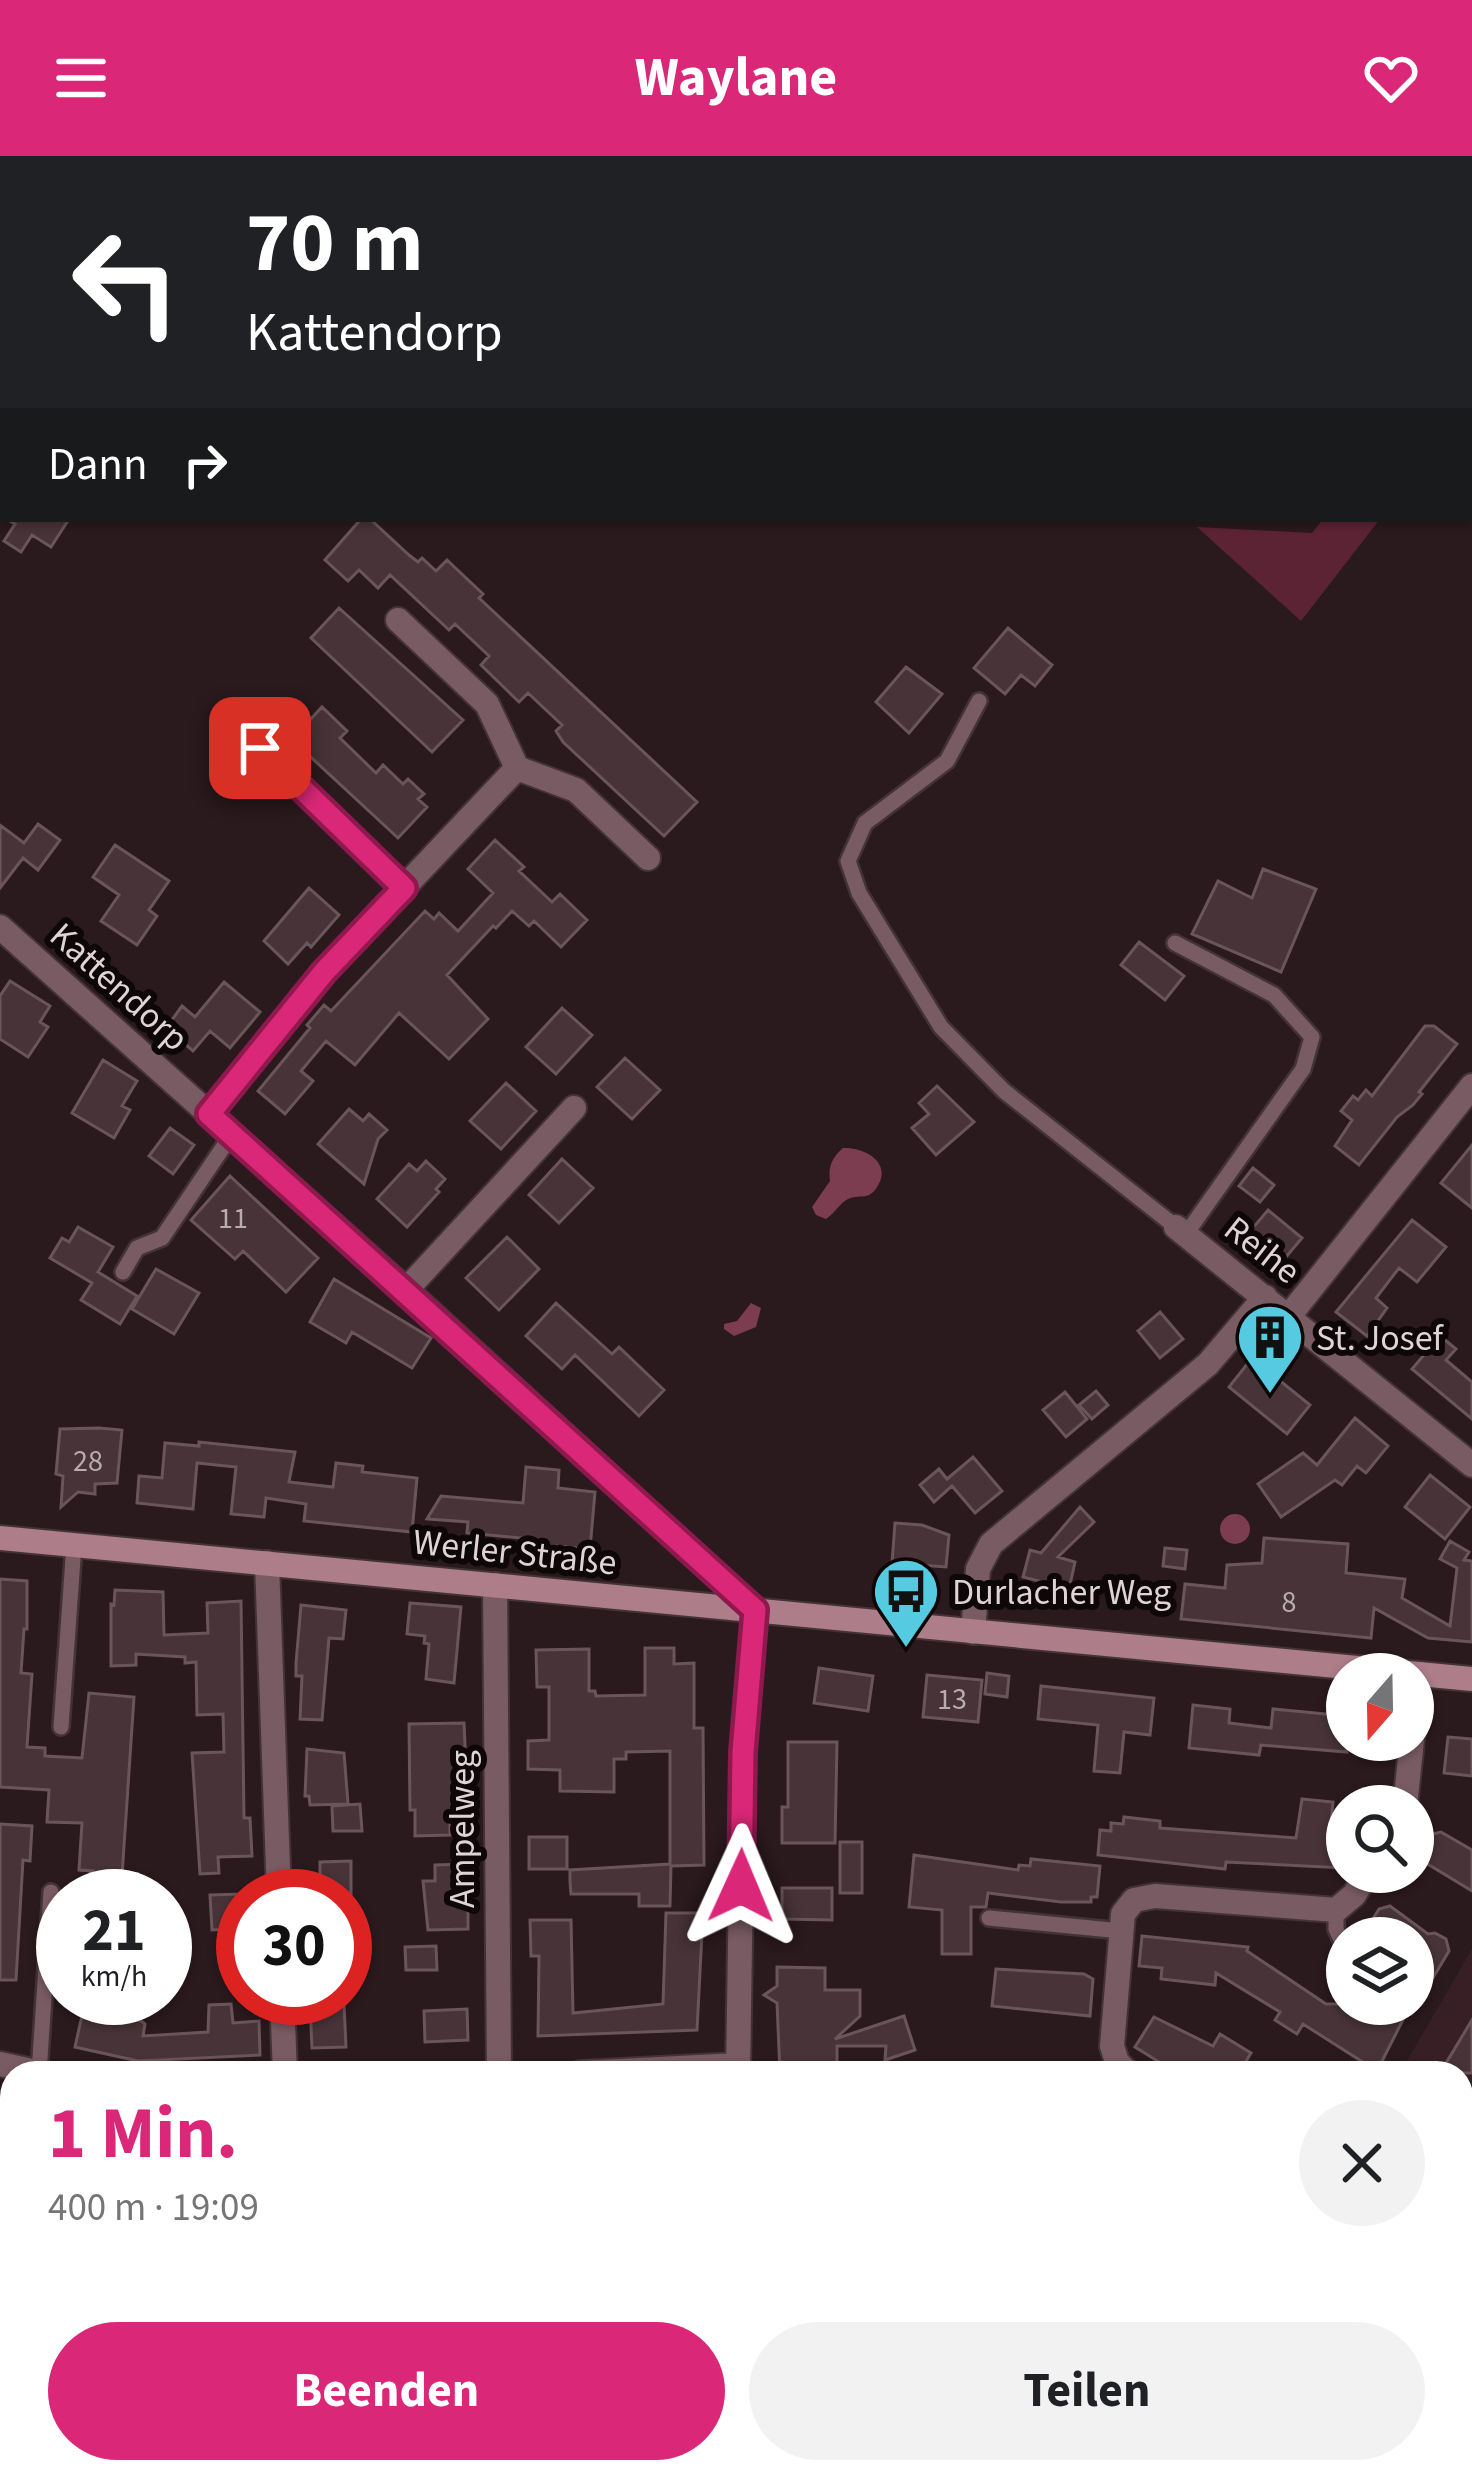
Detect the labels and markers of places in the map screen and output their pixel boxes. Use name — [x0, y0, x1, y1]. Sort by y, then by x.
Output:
pin — [209, 697, 311, 799]
building icon: St. Josef — [1235, 1302, 1305, 1396]
place label: St. Josef — [1316, 1313, 1444, 1364]
bus stop icon: Durlacher Weg — [871, 1556, 941, 1650]
place label: Durlacher Weg — [952, 1567, 1171, 1618]

